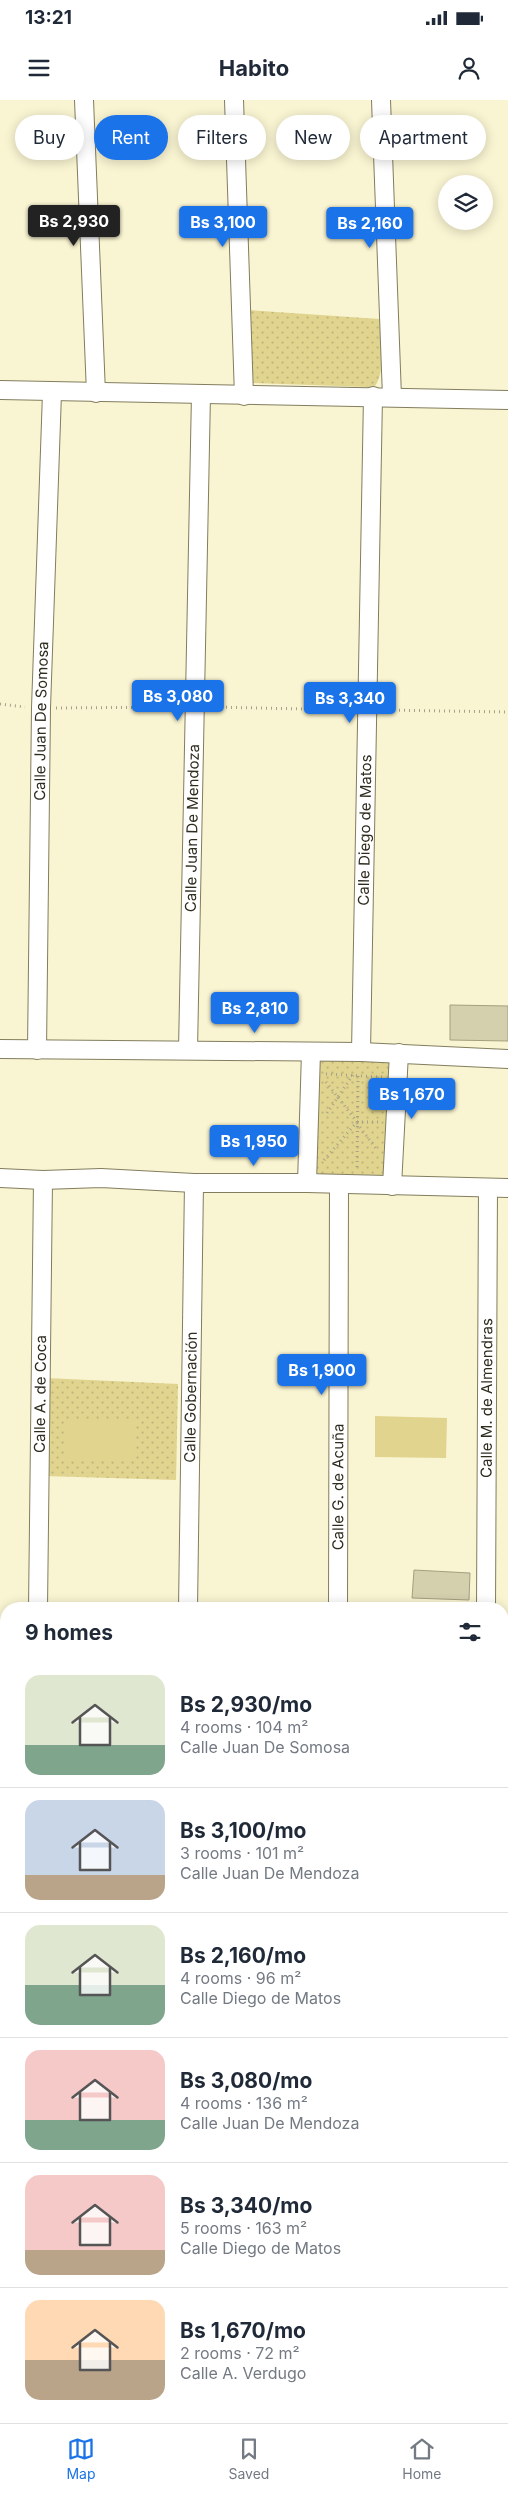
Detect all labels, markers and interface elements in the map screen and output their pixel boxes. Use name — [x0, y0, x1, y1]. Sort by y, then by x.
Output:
text: 13:21 — [25, 6, 72, 29]
icon: menu — [25, 54, 53, 82]
icon: person — [455, 54, 483, 82]
text: Habito — [219, 55, 289, 81]
chip: Buy — [15, 115, 84, 160]
chip: Rent — [94, 115, 168, 160]
chip: Filters — [178, 115, 266, 160]
chip: New — [276, 115, 350, 160]
chip: Apartment — [360, 115, 486, 160]
map controls — [438, 175, 493, 230]
button: layers — [438, 175, 493, 230]
pin: Bs 2,930 — [22, 204, 126, 247]
pin: Bs 3,100 — [171, 206, 275, 248]
pin: Bs 2,160 — [318, 206, 422, 249]
text: Bs 2,930 — [39, 211, 109, 231]
text: Bs 3,100 — [190, 212, 256, 232]
text: Bs 2,160 — [337, 213, 403, 233]
street label: Calle Juan De Somosa — [30, 641, 52, 801]
pin: Bs 3,080 — [126, 680, 230, 722]
pin: Bs 3,340 — [298, 682, 402, 724]
text: Bs 3,080 — [143, 686, 213, 706]
text: Bs 3,340 — [315, 688, 385, 708]
street label: Calle Juan De Mendoza — [181, 744, 203, 912]
street label: Calle Diego de Matos — [354, 754, 375, 906]
pin: Bs 2,810 — [203, 992, 307, 1034]
text: Bs 2,810 — [222, 998, 288, 1018]
pin: Bs 1,670 — [360, 1078, 464, 1120]
text: Bs 1,670 — [379, 1084, 445, 1104]
pin: Bs 1,950 — [202, 1124, 306, 1167]
text: Bs 1,950 — [221, 1131, 287, 1151]
street label: Calle M. de Almendras — [477, 1318, 496, 1478]
street label: Calle Gobernación — [180, 1331, 201, 1463]
street label: Calle A. de Coca — [30, 1335, 50, 1453]
pin: Bs 1,900 — [270, 1354, 374, 1396]
text: Bs 1,900 — [288, 1360, 356, 1380]
street label: Calle G. de Acuña — [328, 1424, 347, 1550]
icon: filters — [456, 1618, 484, 1646]
text: 9 homes — [25, 1620, 113, 1645]
text: Bs 2,930/mo — [180, 1692, 312, 1717]
icon: home — [65, 1695, 125, 1755]
text: 4 rooms · 104 m² — [180, 1717, 308, 1737]
text: Calle Juan De Somosa — [180, 1737, 350, 1757]
text: Bs 3,100/mo — [180, 1818, 306, 1843]
icon: home — [65, 1820, 125, 1880]
text: 3 rooms · 101 m² — [180, 1843, 304, 1863]
text: Calle Juan De Mendoza — [180, 1863, 359, 1883]
text: Bs 2,160/mo — [180, 1943, 306, 1968]
icon: home — [65, 1945, 125, 2005]
text: 4 rooms · 96 m² — [180, 1968, 301, 1988]
text: Calle Diego de Matos — [180, 1988, 341, 2008]
text: Bs 3,080/mo — [180, 2068, 312, 2093]
icon: home — [65, 2070, 125, 2130]
text: 4 rooms · 136 m² — [180, 2093, 308, 2113]
text: Calle Juan De Mendoza — [180, 2113, 359, 2133]
text: Bs 3,340/mo — [180, 2193, 312, 2218]
icon: home — [65, 2195, 125, 2255]
text: 5 rooms · 163 m² — [180, 2218, 307, 2238]
text: Calle Diego de Matos — [180, 2238, 341, 2258]
text: Bs 1,670/mo — [180, 2318, 306, 2343]
icon: home — [65, 2320, 125, 2380]
text: 2 rooms · 72 m² — [180, 2343, 300, 2363]
text: Calle A. Verdugo — [180, 2363, 306, 2383]
tab: Map — [66, 2435, 96, 2482]
tab: Saved — [228, 2435, 269, 2482]
tab: Home — [402, 2435, 442, 2482]

